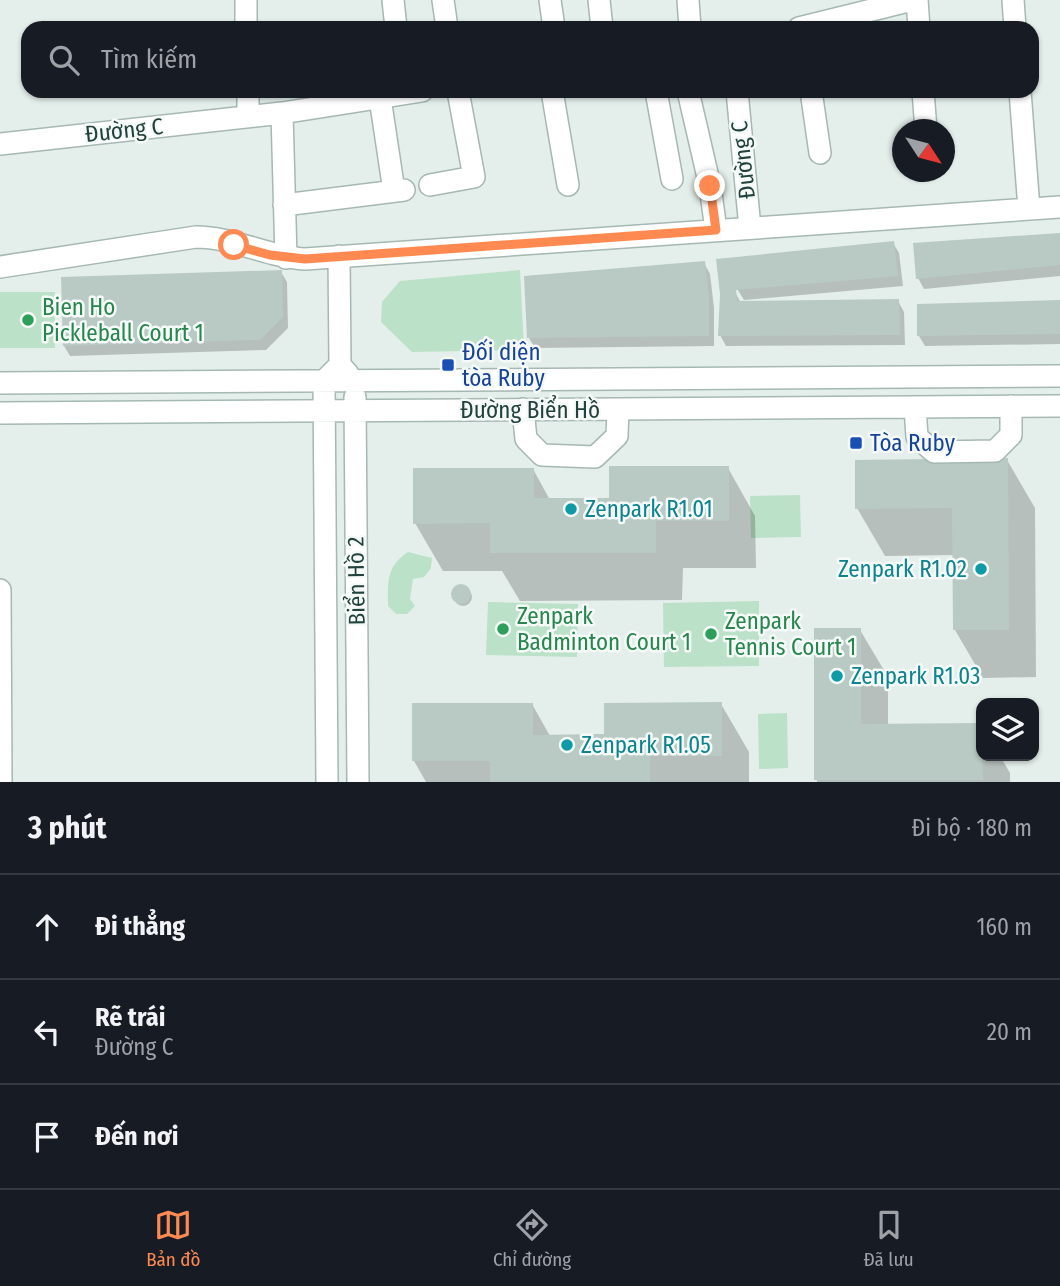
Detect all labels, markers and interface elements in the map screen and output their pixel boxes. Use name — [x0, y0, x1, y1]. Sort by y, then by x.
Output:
search box — [21, 21, 1039, 98]
icon: search — [45, 41, 83, 79]
text: Tìm kiếm — [101, 44, 197, 75]
street label: Đường C — [84, 112, 165, 148]
street label: Đường C — [725, 119, 761, 200]
north arrow — [892, 119, 955, 182]
route end — [694, 170, 725, 201]
route start — [218, 229, 249, 260]
place label: Bien Ho Pickleball Court 1 — [42, 293, 204, 347]
marker: Bien Ho Pickleball Court 1 — [20, 312, 36, 328]
place label: Đối diện tòa Ruby — [462, 338, 545, 392]
marker: Đối diện tòa Ruby — [440, 357, 456, 373]
street label: Đường Biển Hồ — [460, 394, 600, 424]
place label: Tòa Ruby — [870, 429, 956, 457]
marker: Tòa Ruby — [848, 435, 864, 451]
place label: Zenpark R1.01 — [585, 495, 713, 523]
marker: Zenpark R1.01 — [563, 501, 579, 517]
street label: Biển Hồ 2 — [339, 536, 371, 626]
place label: Zenpark R1.02 — [838, 555, 967, 583]
marker: Zenpark R1.02 — [973, 561, 989, 577]
place label: Zenpark Badminton Court 1 — [517, 602, 691, 656]
place label: Zenpark Tennis Court 1 — [725, 607, 856, 661]
marker: Zenpark Badminton Court 1 — [495, 621, 511, 637]
marker: Zenpark Tennis Court 1 — [703, 626, 719, 642]
place label: Zenpark R1.03 — [851, 662, 980, 690]
marker: Zenpark R1.03 — [829, 668, 845, 684]
map controls — [976, 698, 1039, 761]
button: layers — [976, 698, 1039, 761]
place label: Zenpark R1.05 — [581, 731, 711, 759]
marker: Zenpark R1.05 — [559, 737, 575, 753]
text: 3 phút — [28, 810, 107, 846]
text: Đi bộ · 180 m — [912, 814, 1032, 842]
icon: ahead — [28, 908, 66, 946]
text: Đi thẳng — [95, 911, 185, 942]
text: 160 m — [977, 913, 1032, 941]
text: Rẽ trái — [95, 1002, 165, 1033]
icon: left — [28, 1013, 66, 1051]
text: 20 m — [987, 1018, 1032, 1046]
text: Đường C — [95, 1033, 173, 1061]
icon: arrive — [28, 1118, 66, 1156]
text: Đến nơi — [95, 1121, 178, 1152]
tab: Bản đồ — [146, 1206, 201, 1271]
tab: Chỉ đường — [493, 1206, 571, 1271]
tab: Đã lưu — [864, 1206, 914, 1271]

